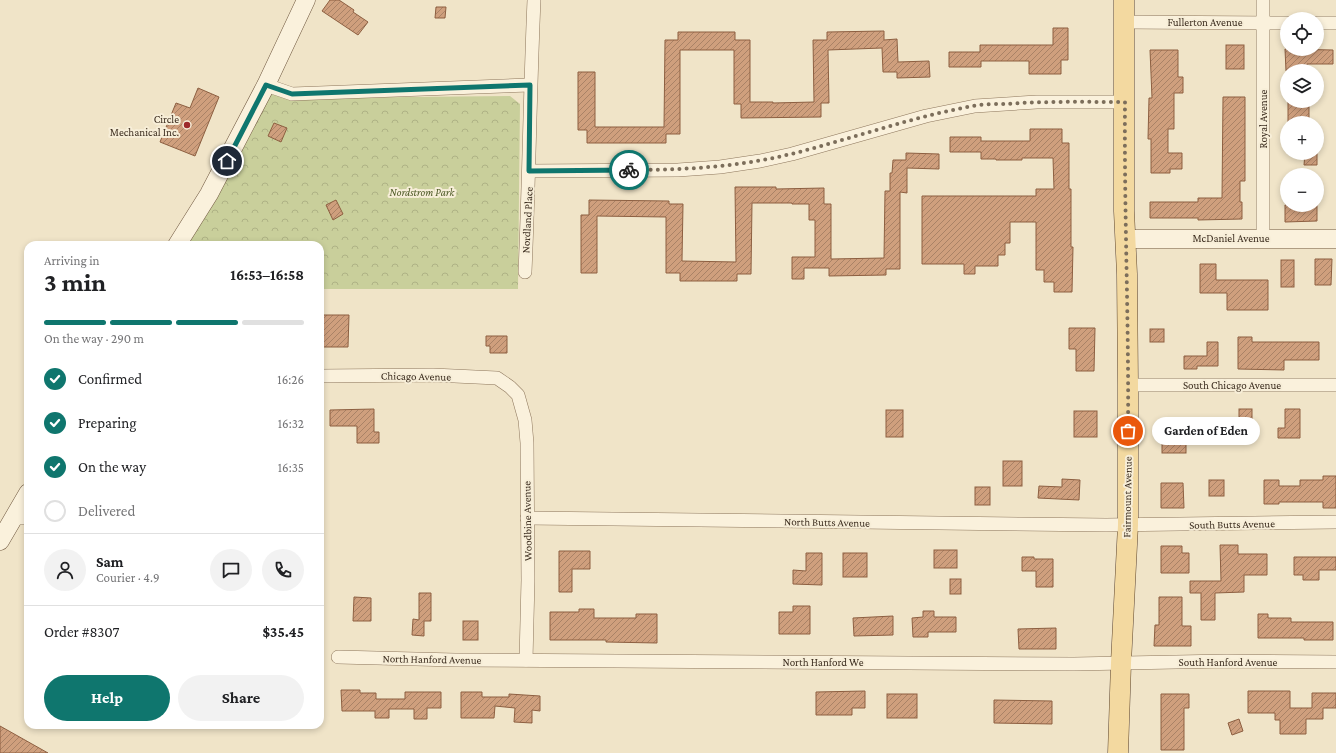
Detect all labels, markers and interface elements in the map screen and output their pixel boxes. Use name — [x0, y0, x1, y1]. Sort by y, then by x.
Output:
map controls — [1280, 12, 1324, 212]
button: locate — [1280, 12, 1324, 56]
street label: Fullerton Avenue — [1167, 16, 1243, 28]
button: layers — [1280, 64, 1324, 108]
street label: Royal Avenue — [1257, 89, 1270, 148]
place label: Circle Mechanical Inc. — [110, 113, 179, 138]
button: + — [1280, 116, 1324, 160]
marker: Circle Mechanical Inc. — [182, 120, 192, 130]
pin — [210, 144, 244, 178]
icon: home — [216, 150, 238, 172]
courier — [609, 150, 649, 190]
icon: bike — [618, 159, 640, 181]
button: − — [1280, 168, 1324, 212]
park label: Nordstrom Park — [390, 186, 456, 198]
street label: Nordland Place — [519, 186, 535, 254]
street label: McDaniel Avenue — [1192, 232, 1270, 244]
text: Arriving in — [44, 253, 100, 268]
text: 16:53–16:58 — [230, 267, 304, 283]
text: 3 min — [44, 268, 106, 297]
text: On the way · 290 m — [44, 331, 144, 346]
icon: check — [44, 368, 66, 390]
street label: Chicago Avenue — [381, 369, 451, 384]
text: Confirmed — [78, 371, 142, 387]
text: 16:26 — [277, 372, 304, 387]
street label: South Chicago Avenue — [1183, 379, 1281, 392]
icon: check — [44, 412, 66, 434]
pin — [1111, 414, 1145, 448]
text: Preparing — [78, 415, 137, 431]
text: 16:32 — [278, 416, 304, 431]
callout: Garden of Eden — [1152, 417, 1260, 445]
icon: bag — [1117, 420, 1139, 442]
text: Garden of Eden — [1164, 423, 1248, 438]
icon: check — [44, 456, 66, 478]
street label: Fairmount Avenue — [1120, 456, 1134, 538]
text: On the way — [78, 459, 146, 475]
text: 16:35 — [278, 460, 304, 475]
street label: Woodbine Avenue — [520, 481, 534, 561]
text: Delivered — [78, 503, 135, 519]
street label: North Butts Avenue — [784, 515, 870, 529]
street label: South Butts Avenue — [1189, 517, 1275, 531]
button: person — [44, 549, 86, 591]
button: chat — [210, 549, 252, 591]
button: phone — [262, 549, 304, 591]
text: Sam — [96, 554, 124, 570]
text: Courier · 4.9 — [96, 570, 160, 585]
text: Order #8307 — [44, 624, 119, 640]
text: $35.45 — [263, 624, 304, 640]
street label: North Hanford Avenue — [382, 652, 482, 666]
street label: North Hanford We — [782, 656, 864, 668]
street label: South Hanford Avenue — [1179, 656, 1278, 668]
button: Help — [44, 675, 170, 721]
button: Share — [178, 675, 304, 721]

